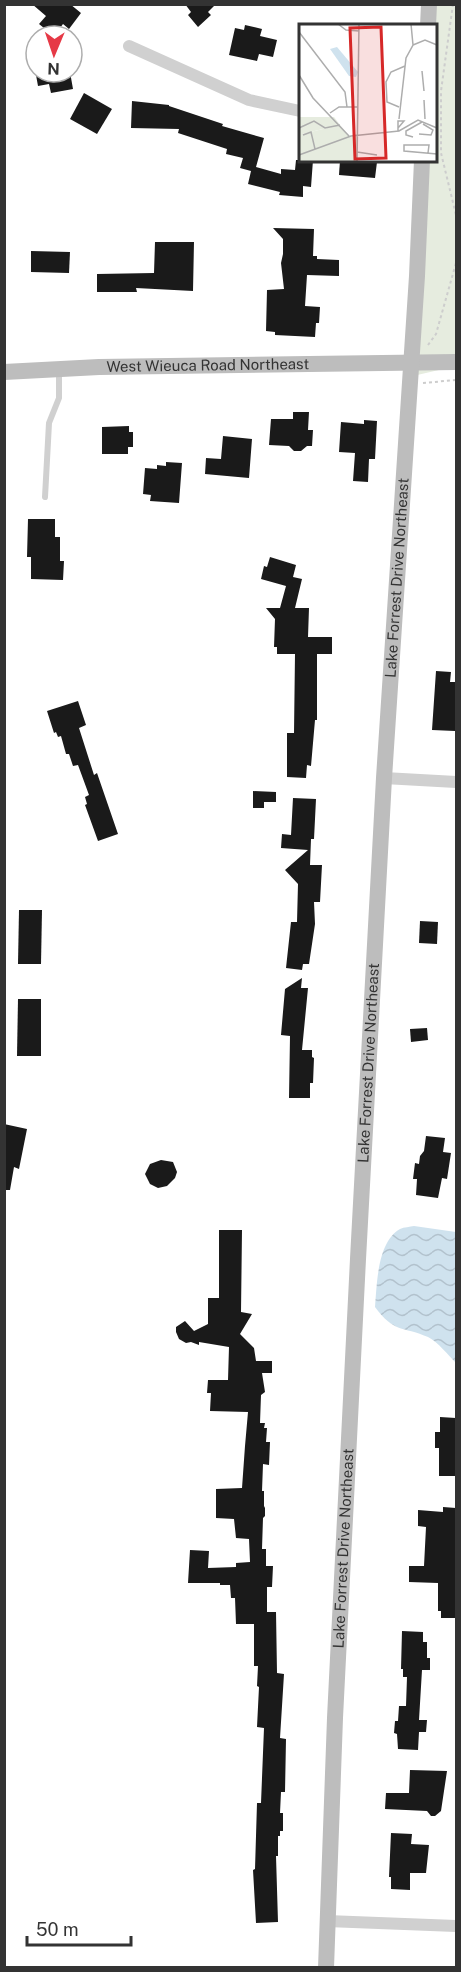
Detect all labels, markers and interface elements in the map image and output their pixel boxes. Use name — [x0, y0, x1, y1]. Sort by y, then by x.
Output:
north arrow — [24, 24, 84, 84]
inset map — [299, 24, 437, 162]
text: N — [47, 59, 60, 78]
street label: West Wieuca Road Northeast — [106, 355, 310, 375]
street label: Lake Forrest Drive Northeast — [382, 477, 412, 678]
street label: Lake Forrest Drive Northeast — [354, 962, 382, 1163]
street label: Lake Forrest Drive Northeast — [329, 1448, 357, 1649]
scale bar — [27, 1909, 130, 1947]
text: 50 m — [36, 1919, 79, 1940]

